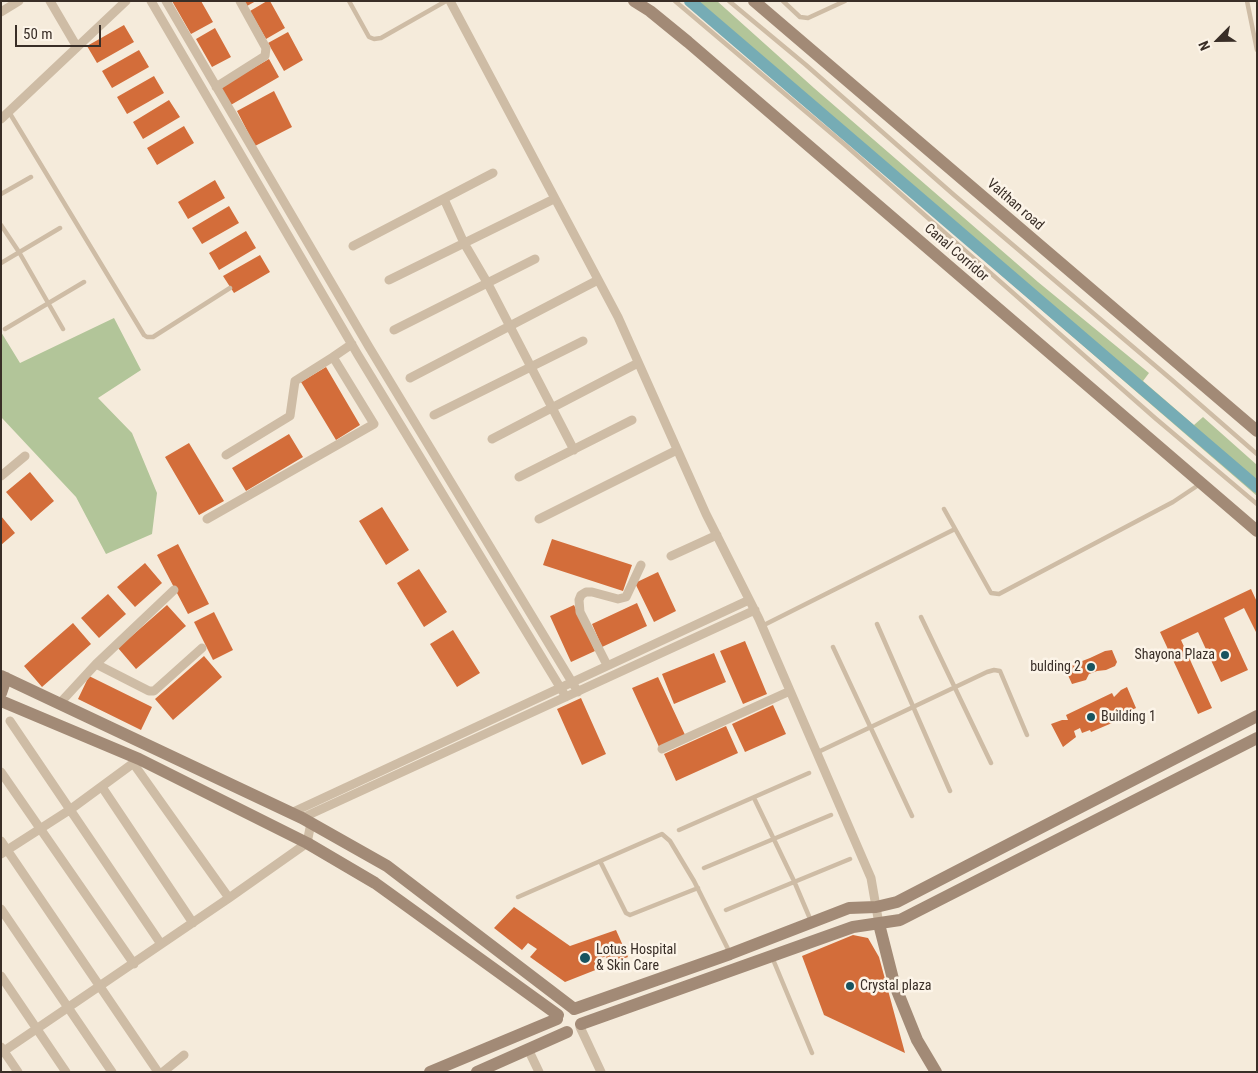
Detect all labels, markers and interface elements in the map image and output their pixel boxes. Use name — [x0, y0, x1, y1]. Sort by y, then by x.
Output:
scale bar — [18, 15, 104, 47]
north arrow — [1193, 15, 1243, 65]
text: 50 m — [23, 25, 53, 43]
text: N — [1195, 39, 1213, 53]
street label: Valthan road — [983, 176, 1047, 234]
street label: Canal Corridor — [920, 221, 992, 285]
place label: Shayona Plaza — [1134, 647, 1215, 663]
marker: Shayona Plaza — [1219, 649, 1231, 661]
place label: bulding 2 — [1030, 659, 1081, 675]
marker: bulding 2 — [1085, 661, 1097, 673]
place label: Building 1 — [1101, 709, 1156, 725]
marker: Building 1 — [1085, 711, 1097, 723]
place label: Lotus Hospital & Skin Care — [596, 942, 676, 974]
marker: Lotus Hospital & Skin Care — [578, 951, 592, 965]
place label: Crystal plaza — [860, 978, 931, 994]
marker: Crystal plaza — [844, 980, 856, 992]

